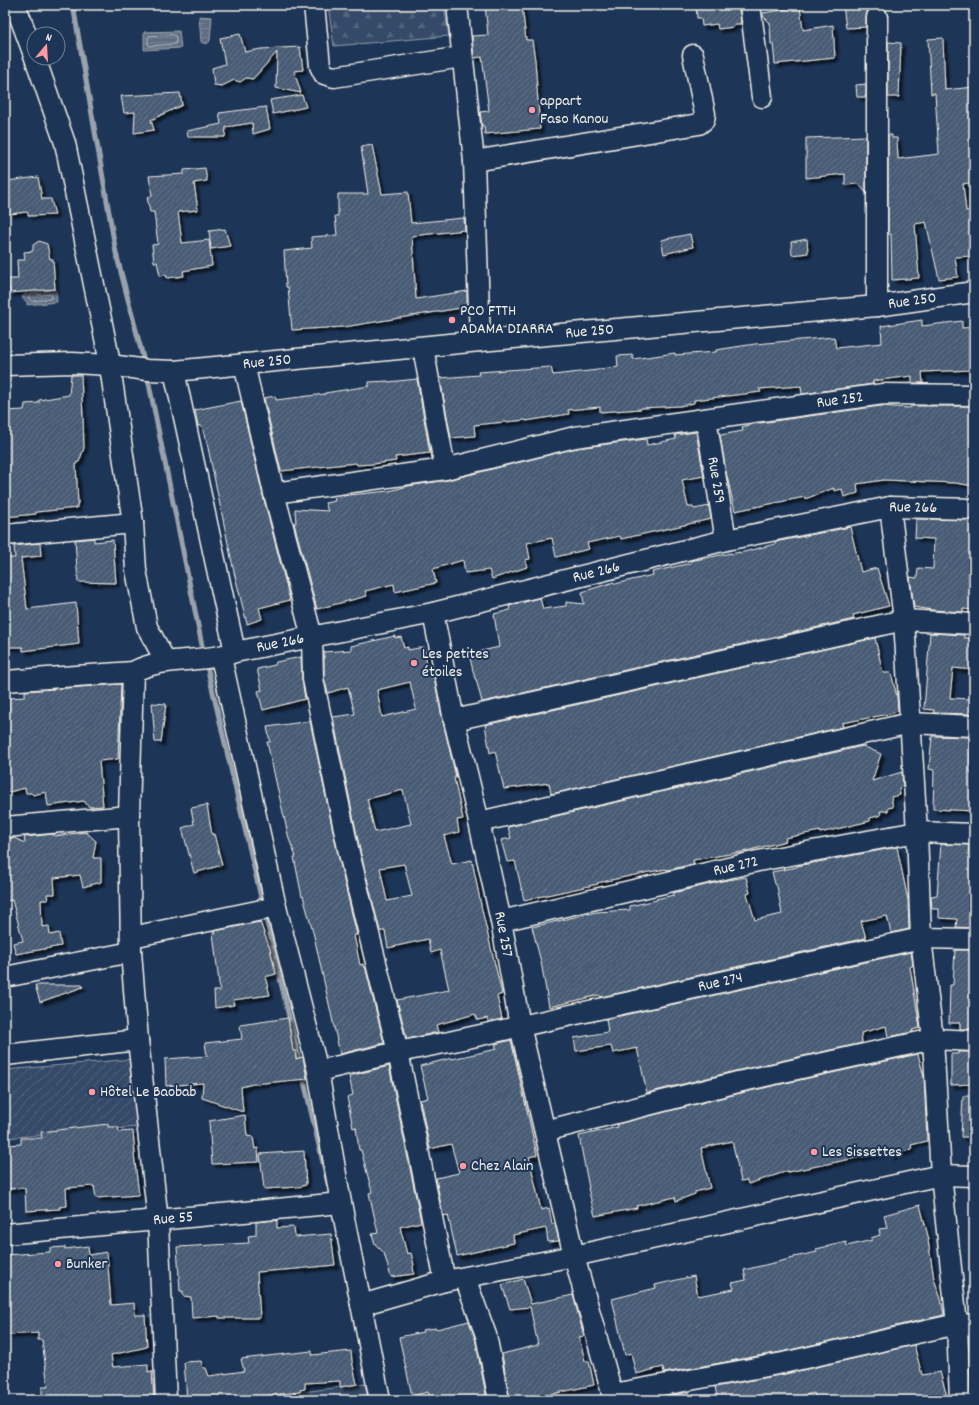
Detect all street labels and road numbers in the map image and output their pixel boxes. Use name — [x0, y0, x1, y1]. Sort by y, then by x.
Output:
street label: Rue 250 — [887, 286, 938, 316]
street label: Rue 250 — [564, 318, 615, 345]
street label: Rue 250 — [242, 348, 292, 376]
street label: Rue 252 — [815, 385, 865, 415]
street label: Rue 259 — [701, 455, 731, 505]
street label: Rue 266 — [889, 495, 938, 520]
street label: Rue 266 — [570, 555, 623, 589]
street label: Rue 266 — [254, 627, 306, 659]
street label: Rue 272 — [711, 850, 760, 883]
street label: Rue 257 — [488, 909, 519, 959]
street label: Rue 274 — [696, 966, 745, 998]
street label: Rue 55 — [152, 1205, 194, 1232]

